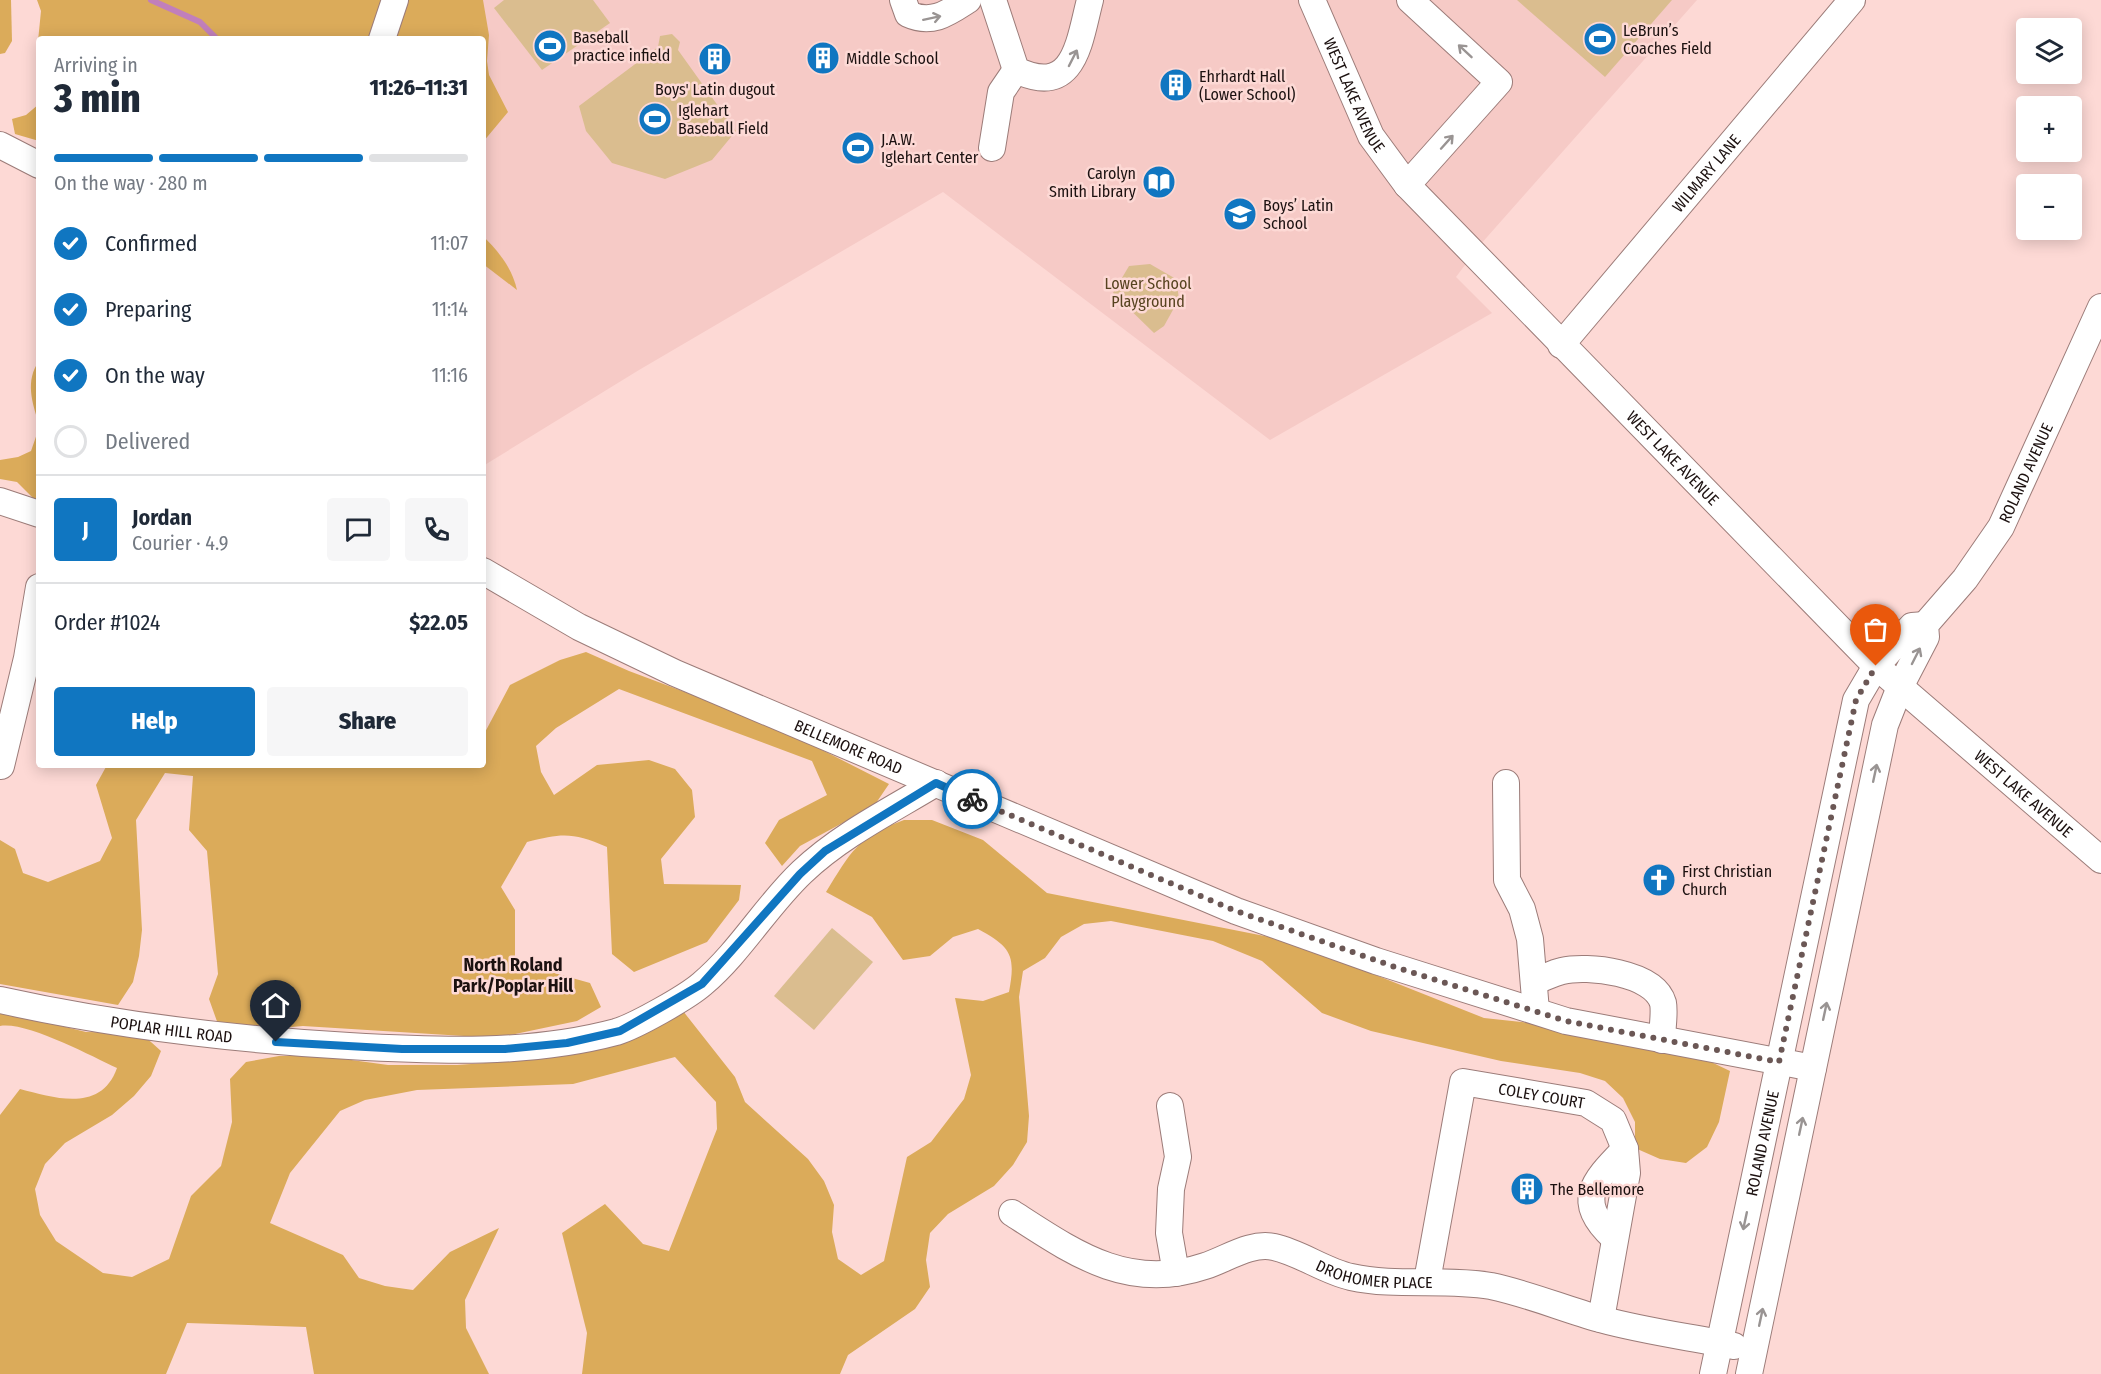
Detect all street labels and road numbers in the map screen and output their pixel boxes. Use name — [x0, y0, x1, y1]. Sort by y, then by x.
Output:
street label: WEST LAKE AVENUE — [1320, 35, 1389, 156]
street label: WILMARY LANE — [1668, 131, 1745, 216]
street label: WEST LAKE AVENUE — [1623, 407, 1723, 509]
street label: ROLAND AVENUE — [1995, 420, 2057, 526]
street label: BELLEMORE ROAD — [791, 716, 905, 778]
street label: WEST LAKE AVENUE — [1970, 746, 2077, 841]
street label: POPLAR HILL ROAD — [109, 1012, 233, 1047]
street label: COLEY COURT — [1497, 1079, 1587, 1113]
street label: ROLAND AVENUE — [1742, 1089, 1783, 1198]
street label: DROHOMER PLACE — [1313, 1256, 1433, 1292]

